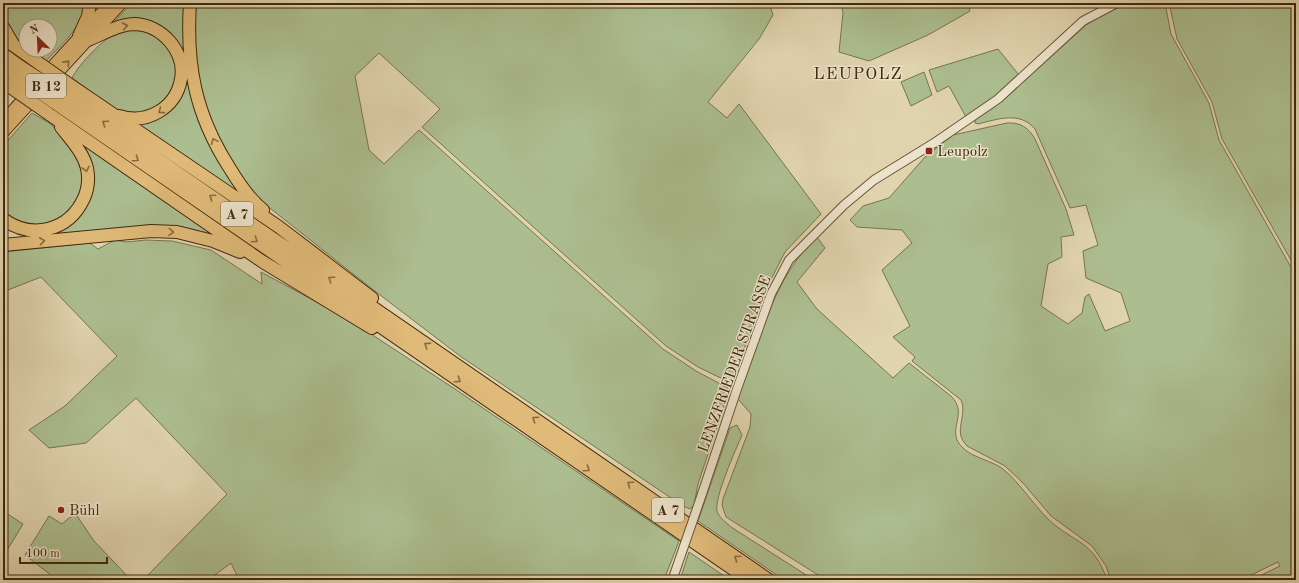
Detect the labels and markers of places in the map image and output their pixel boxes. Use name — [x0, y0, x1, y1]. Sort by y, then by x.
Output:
place label: Leupolz — [937, 145, 988, 160]
marker: Leupolz — [924, 146, 934, 156]
place label: Bühl — [69, 504, 100, 519]
marker: Bühl — [56, 505, 66, 515]

